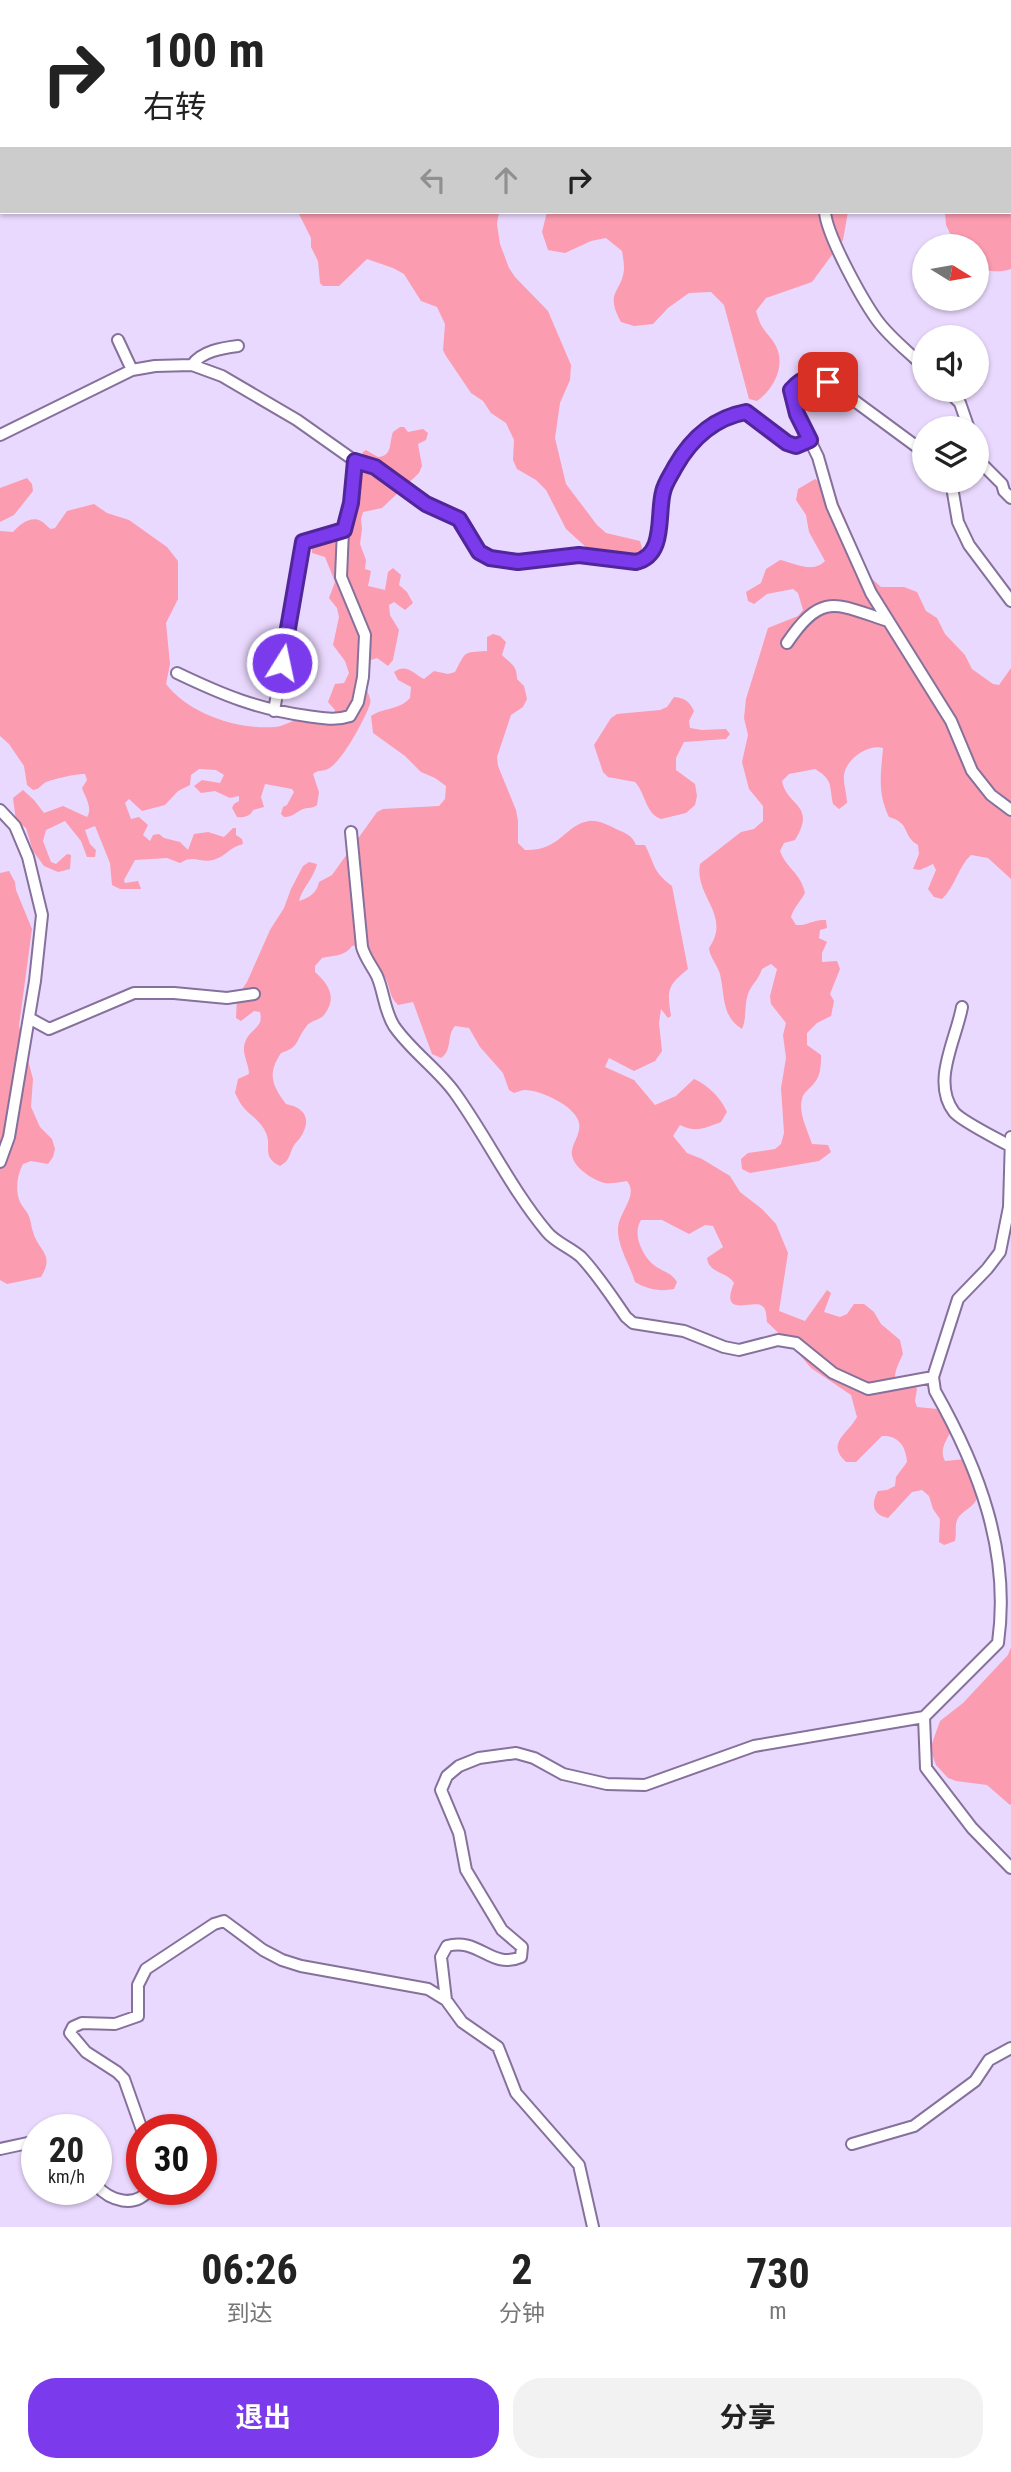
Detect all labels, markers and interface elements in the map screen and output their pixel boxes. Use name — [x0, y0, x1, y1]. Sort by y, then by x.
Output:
text: 100 m — [143, 22, 265, 79]
icon: right — [28, 28, 119, 119]
text: 右转 — [143, 88, 207, 126]
icon: left — [414, 161, 452, 199]
icon: ahead — [487, 161, 525, 199]
icon: right — [560, 161, 598, 199]
north arrow — [912, 234, 989, 312]
map controls — [912, 234, 989, 493]
button: sound — [912, 325, 989, 402]
pin — [798, 352, 858, 412]
icon: arrive — [809, 363, 847, 401]
button: layers — [912, 416, 989, 493]
position arrow — [245, 626, 319, 700]
speed limit sign: 30 — [126, 2114, 217, 2205]
text: 20 — [49, 2130, 84, 2171]
text: km/h — [48, 2166, 85, 2187]
text: 06:26 — [201, 2245, 298, 2294]
text: 2 — [511, 2245, 532, 2294]
text: 730 — [746, 2249, 810, 2298]
text: m — [769, 2298, 787, 2325]
text: 到达 — [226, 2300, 272, 2327]
text: 分钟 — [499, 2300, 545, 2327]
button: 退出 — [28, 2378, 499, 2458]
button: 分享 — [513, 2378, 983, 2458]

